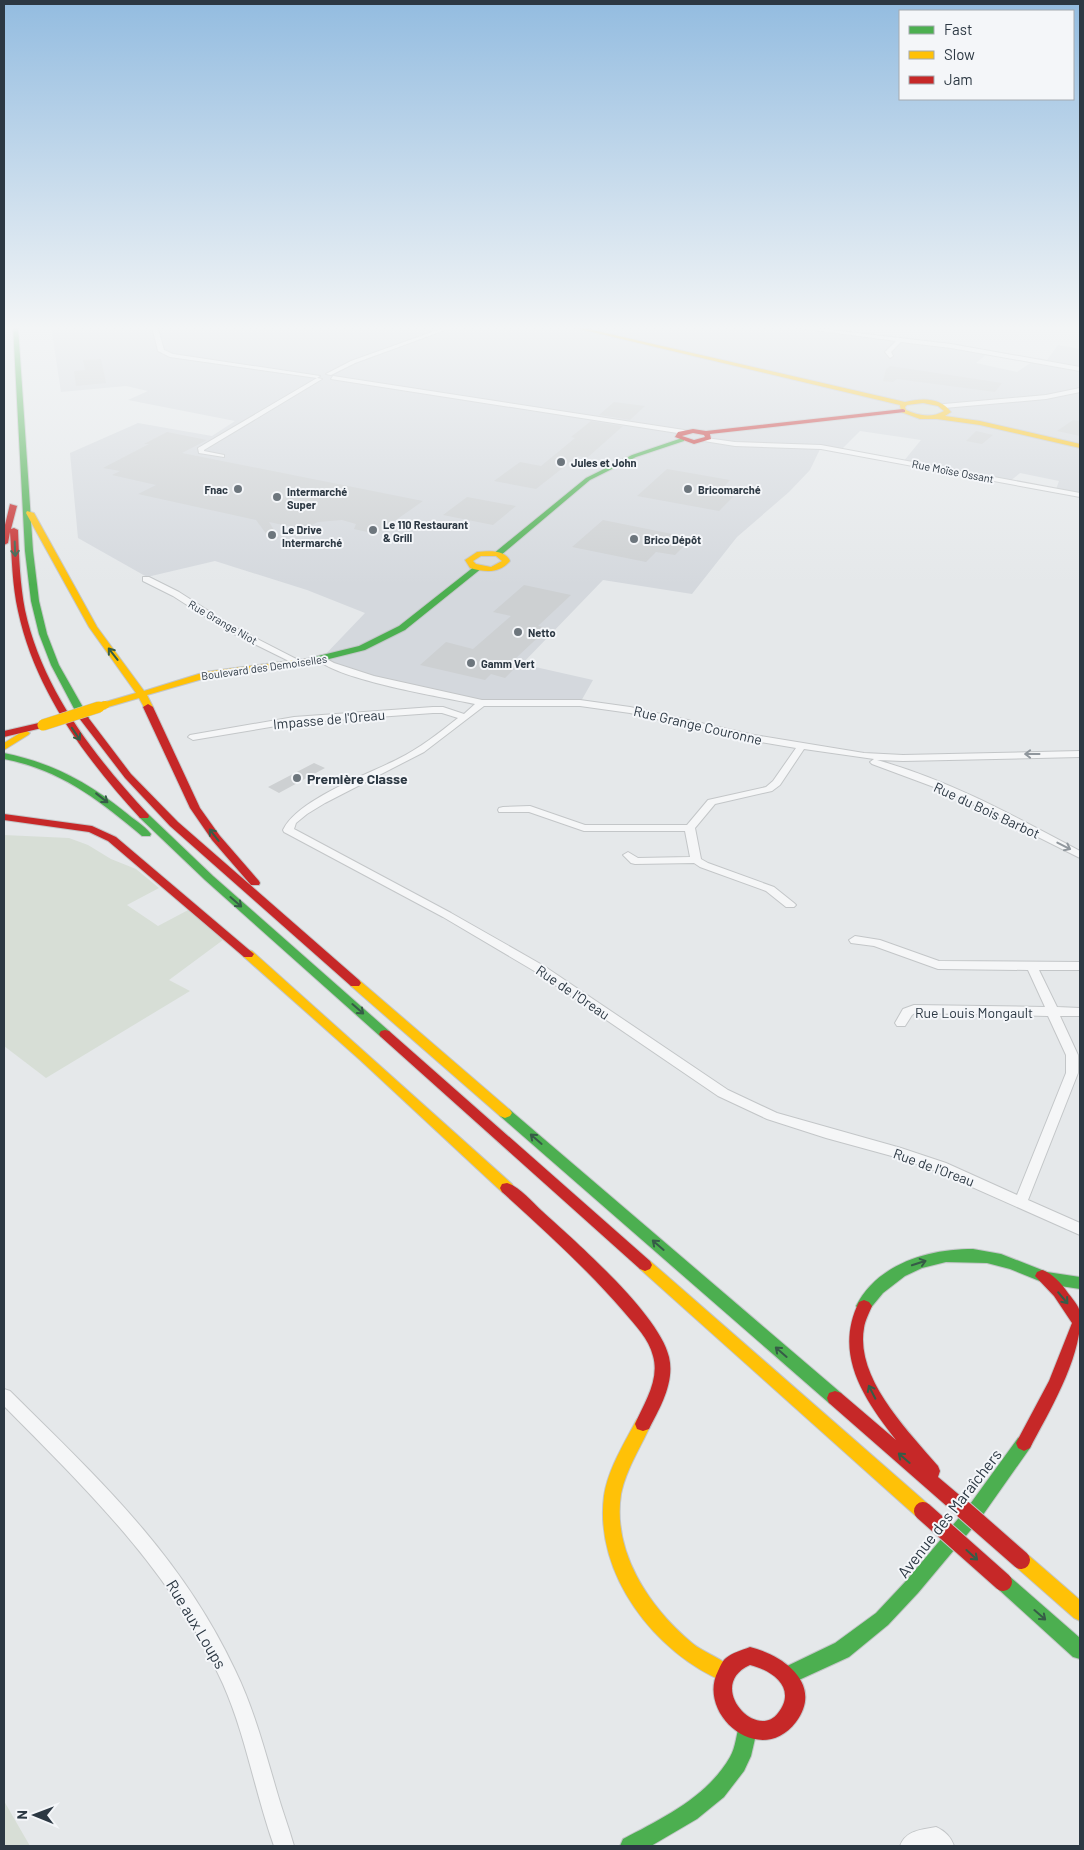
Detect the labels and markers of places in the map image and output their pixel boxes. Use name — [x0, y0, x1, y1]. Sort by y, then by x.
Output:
marker: Jules et John — [555, 456, 567, 468]
place label: Jules et John — [571, 456, 637, 469]
place label: Fnac — [204, 483, 228, 496]
marker: Fnac — [232, 483, 244, 495]
marker: Bricomarché — [682, 483, 694, 495]
place label: Bricomarché — [698, 483, 761, 496]
place label: Intermarché Super — [287, 485, 347, 511]
marker: Intermarché Super — [271, 491, 283, 503]
place label: Le 110 Restaurant & Grill — [383, 518, 468, 544]
place label: Le Drive Intermarché — [282, 523, 342, 549]
marker: Le 110 Restaurant & Grill — [367, 524, 379, 536]
marker: Le Drive Intermarché — [266, 529, 278, 541]
marker: Brico Dépôt — [628, 533, 640, 545]
place label: Brico Dépôt — [644, 533, 701, 546]
marker: Netto — [512, 626, 524, 638]
place label: Netto — [528, 626, 556, 639]
marker: Gamm Vert — [465, 657, 477, 669]
place label: Gamm Vert — [481, 657, 535, 670]
place label: Première Classe — [307, 770, 408, 787]
marker: Première Classe — [291, 772, 303, 784]

